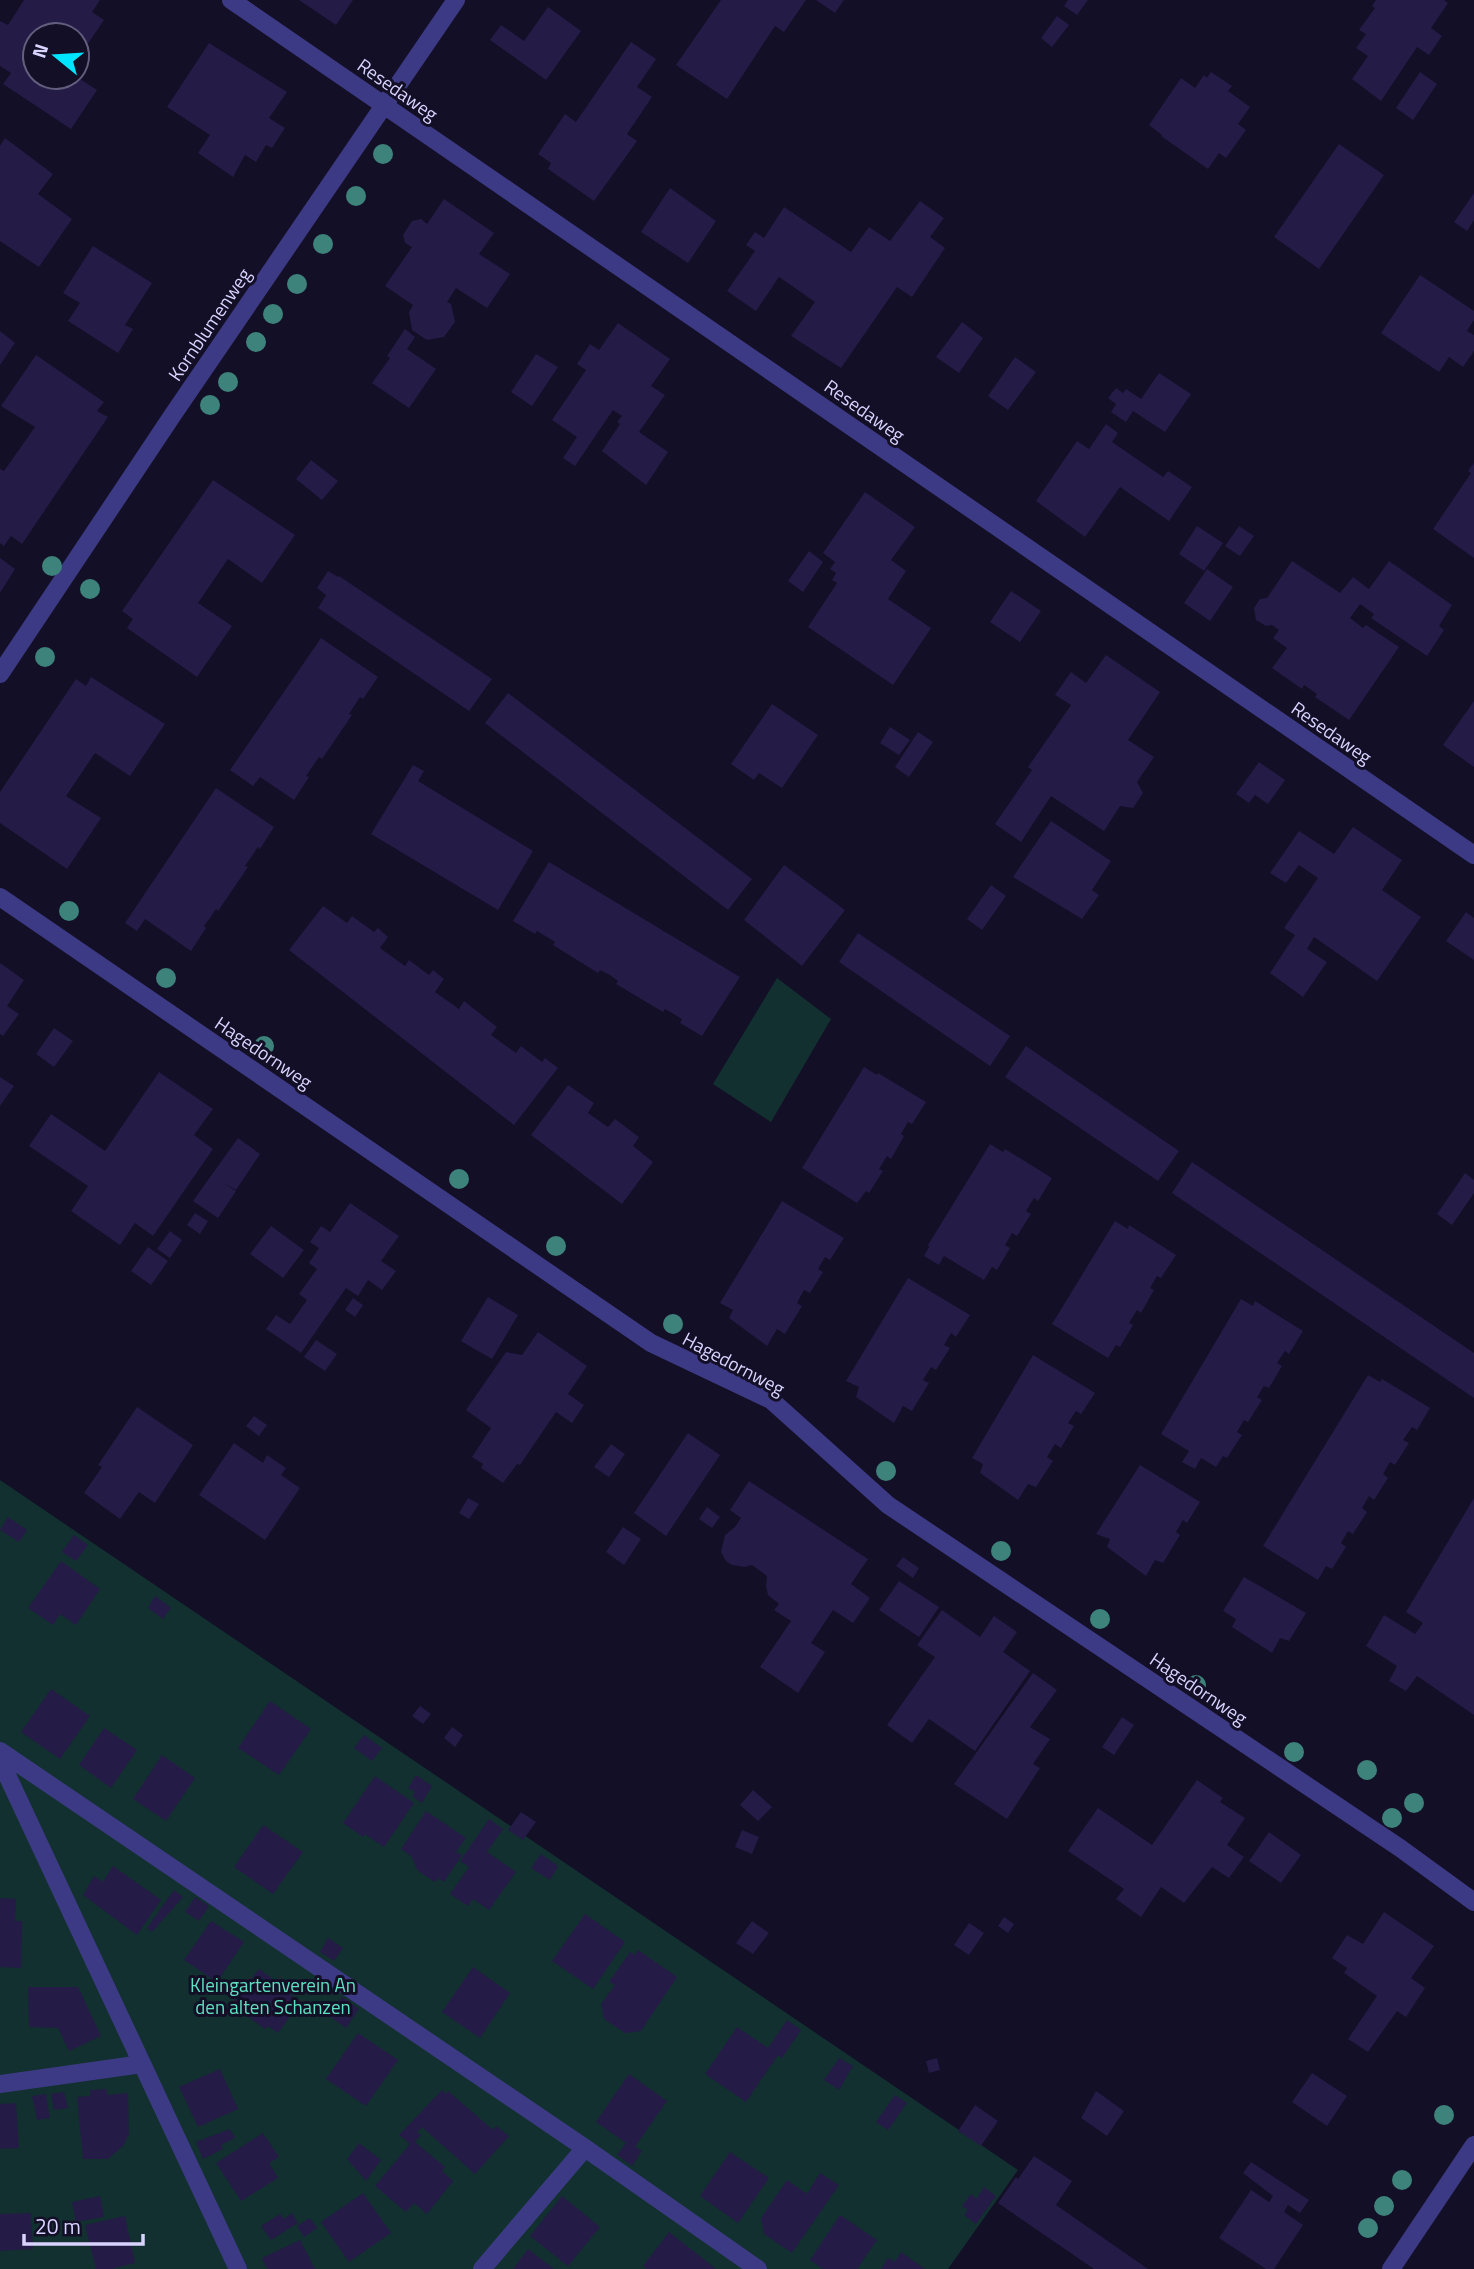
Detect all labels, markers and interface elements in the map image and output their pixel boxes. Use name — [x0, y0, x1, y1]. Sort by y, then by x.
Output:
north arrow — [21, 21, 91, 91]
text: N — [24, 40, 55, 61]
street label: Resedaweg — [352, 50, 445, 128]
street label: Kornblumenweg — [160, 261, 258, 386]
street label: Resedaweg — [819, 371, 912, 449]
street label: Resedaweg — [1286, 693, 1379, 771]
street label: Hagedornweg — [209, 1009, 319, 1096]
street label: Hagedornweg — [678, 1324, 791, 1402]
street label: Hagedornweg — [1144, 1645, 1254, 1732]
park label: Kleingartenverein An den alten Schanzen — [190, 1970, 356, 2021]
scale bar — [24, 2202, 144, 2246]
text: 20 m — [35, 2210, 81, 2242]

